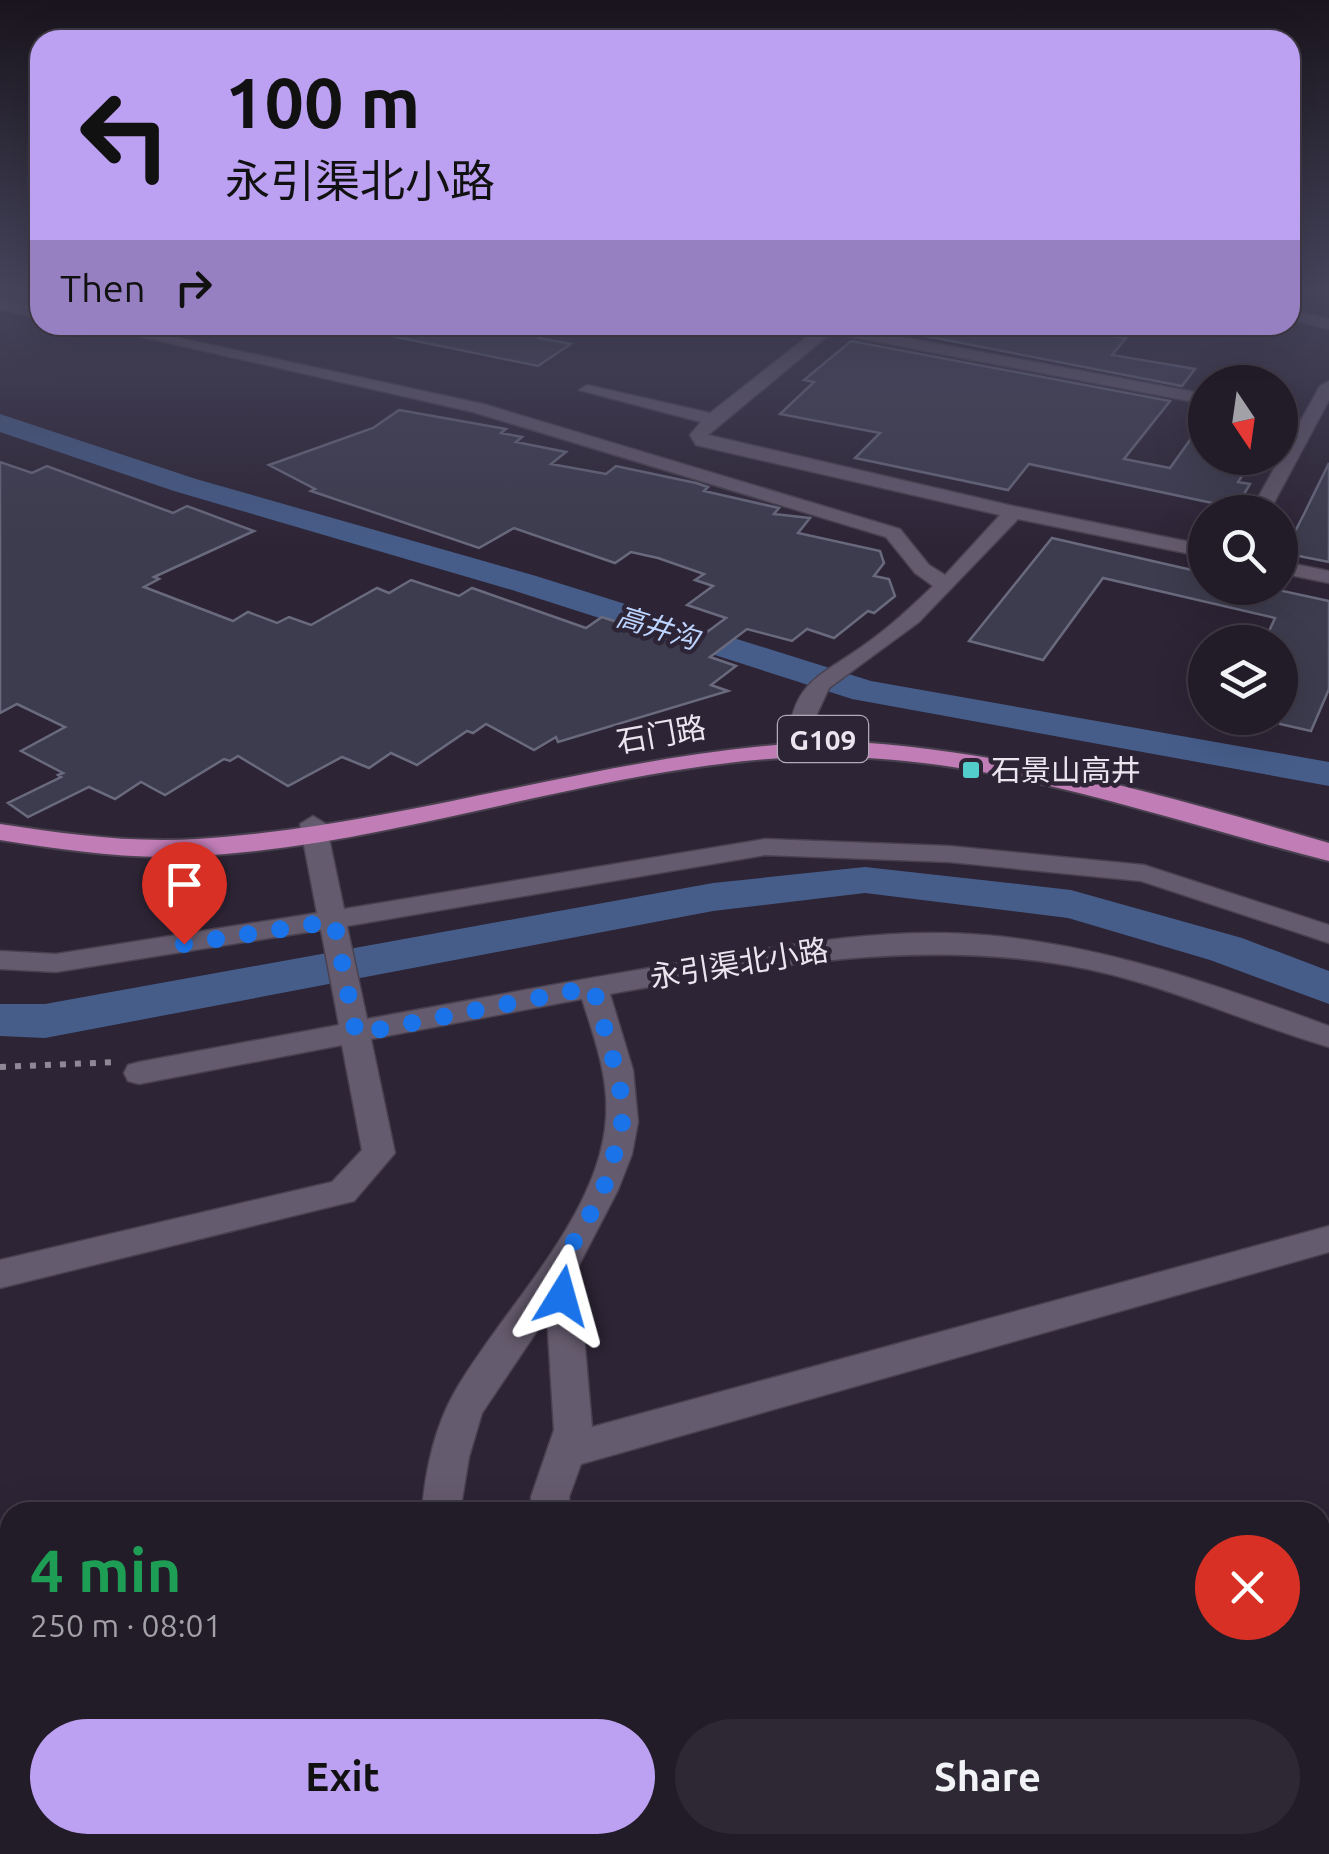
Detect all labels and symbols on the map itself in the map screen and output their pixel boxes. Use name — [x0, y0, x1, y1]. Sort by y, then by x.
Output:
north arrow — [1188, 365, 1298, 475]
water label: 高井沟 — [613, 600, 706, 655]
street label: 石门路 — [614, 709, 708, 759]
road number: G109 — [778, 716, 868, 762]
place label: 石景山高井 — [991, 753, 1141, 787]
marker: 石景山高井 — [960, 759, 982, 781]
pin — [142, 842, 227, 945]
street label: 永引渠北小路 — [647, 932, 831, 994]
position arrow — [510, 1244, 614, 1348]

